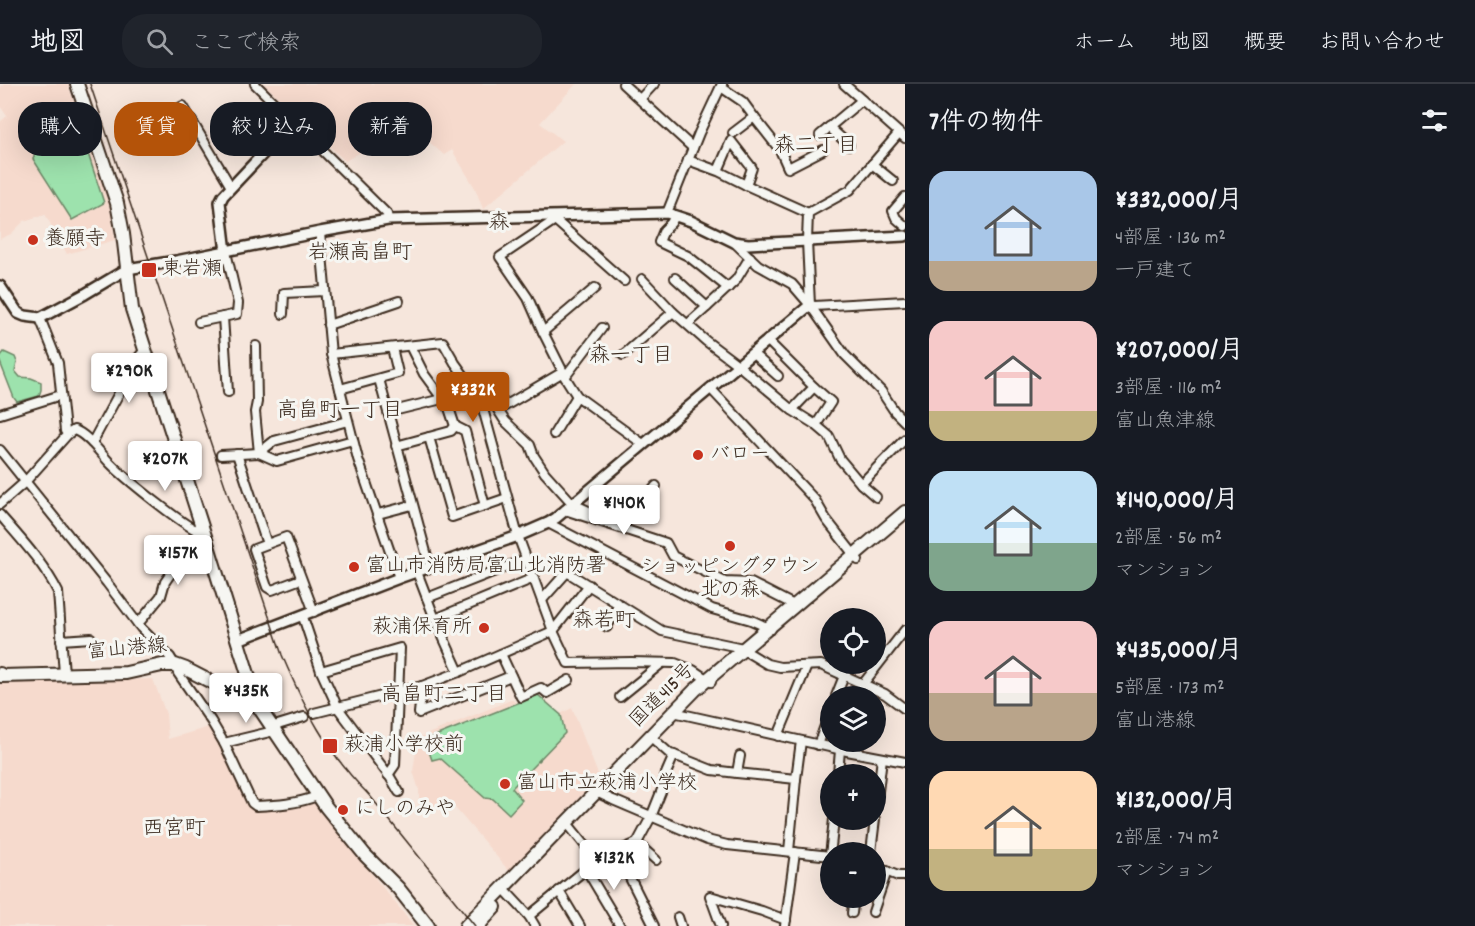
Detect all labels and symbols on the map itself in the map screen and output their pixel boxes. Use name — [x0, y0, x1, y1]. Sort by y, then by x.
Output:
district label: 森二丁目 — [774, 132, 858, 162]
district label: 森 — [489, 209, 510, 239]
place label: 養願寺 — [45, 226, 105, 254]
marker: 養願寺 — [26, 233, 40, 247]
district label: 岩瀬高畠町 — [308, 239, 413, 269]
place label: 東岩瀬 — [162, 256, 222, 284]
marker: 東岩瀬 — [140, 261, 158, 279]
district label: 森一丁目 — [589, 342, 673, 372]
pin: ¥290K — [87, 353, 171, 404]
pin: ¥332K — [431, 372, 515, 423]
district label: 高畠町一丁目 — [277, 397, 403, 427]
pin: ¥207K — [123, 441, 207, 492]
place label: バロー — [710, 441, 770, 469]
marker: バロー — [691, 448, 705, 462]
pin: ¥140K — [582, 485, 666, 536]
pin: ¥157K — [136, 535, 220, 586]
marker: ショッピングタウン 北の森 — [723, 539, 737, 553]
place label: 富山市消防局富山北消防署 — [366, 553, 606, 581]
place label: ショッピングタウン 北の森 — [641, 554, 819, 605]
marker: 富山市消防局富山北消防署 — [347, 560, 361, 574]
district label: 森若町 — [573, 607, 636, 637]
place label: 萩浦保育所 — [372, 614, 472, 642]
marker: 萩浦保育所 — [477, 621, 491, 635]
street label: 富山港線 — [86, 633, 168, 667]
street label: 国道415号 — [624, 657, 702, 735]
pin: ¥435K — [204, 673, 288, 724]
district label: 高畠町二丁目 — [381, 681, 507, 711]
place label: 萩浦小学校前 — [344, 732, 464, 760]
marker: 萩浦小学校前 — [321, 737, 339, 755]
place label: 富山市立萩浦小学校 — [517, 770, 697, 798]
marker: 富山市立萩浦小学校 — [498, 777, 512, 791]
place label: にしのみや — [355, 796, 455, 824]
marker: にしのみや — [336, 803, 350, 817]
district label: 西宮町 — [143, 815, 206, 845]
pin: ¥132K — [572, 840, 656, 891]

